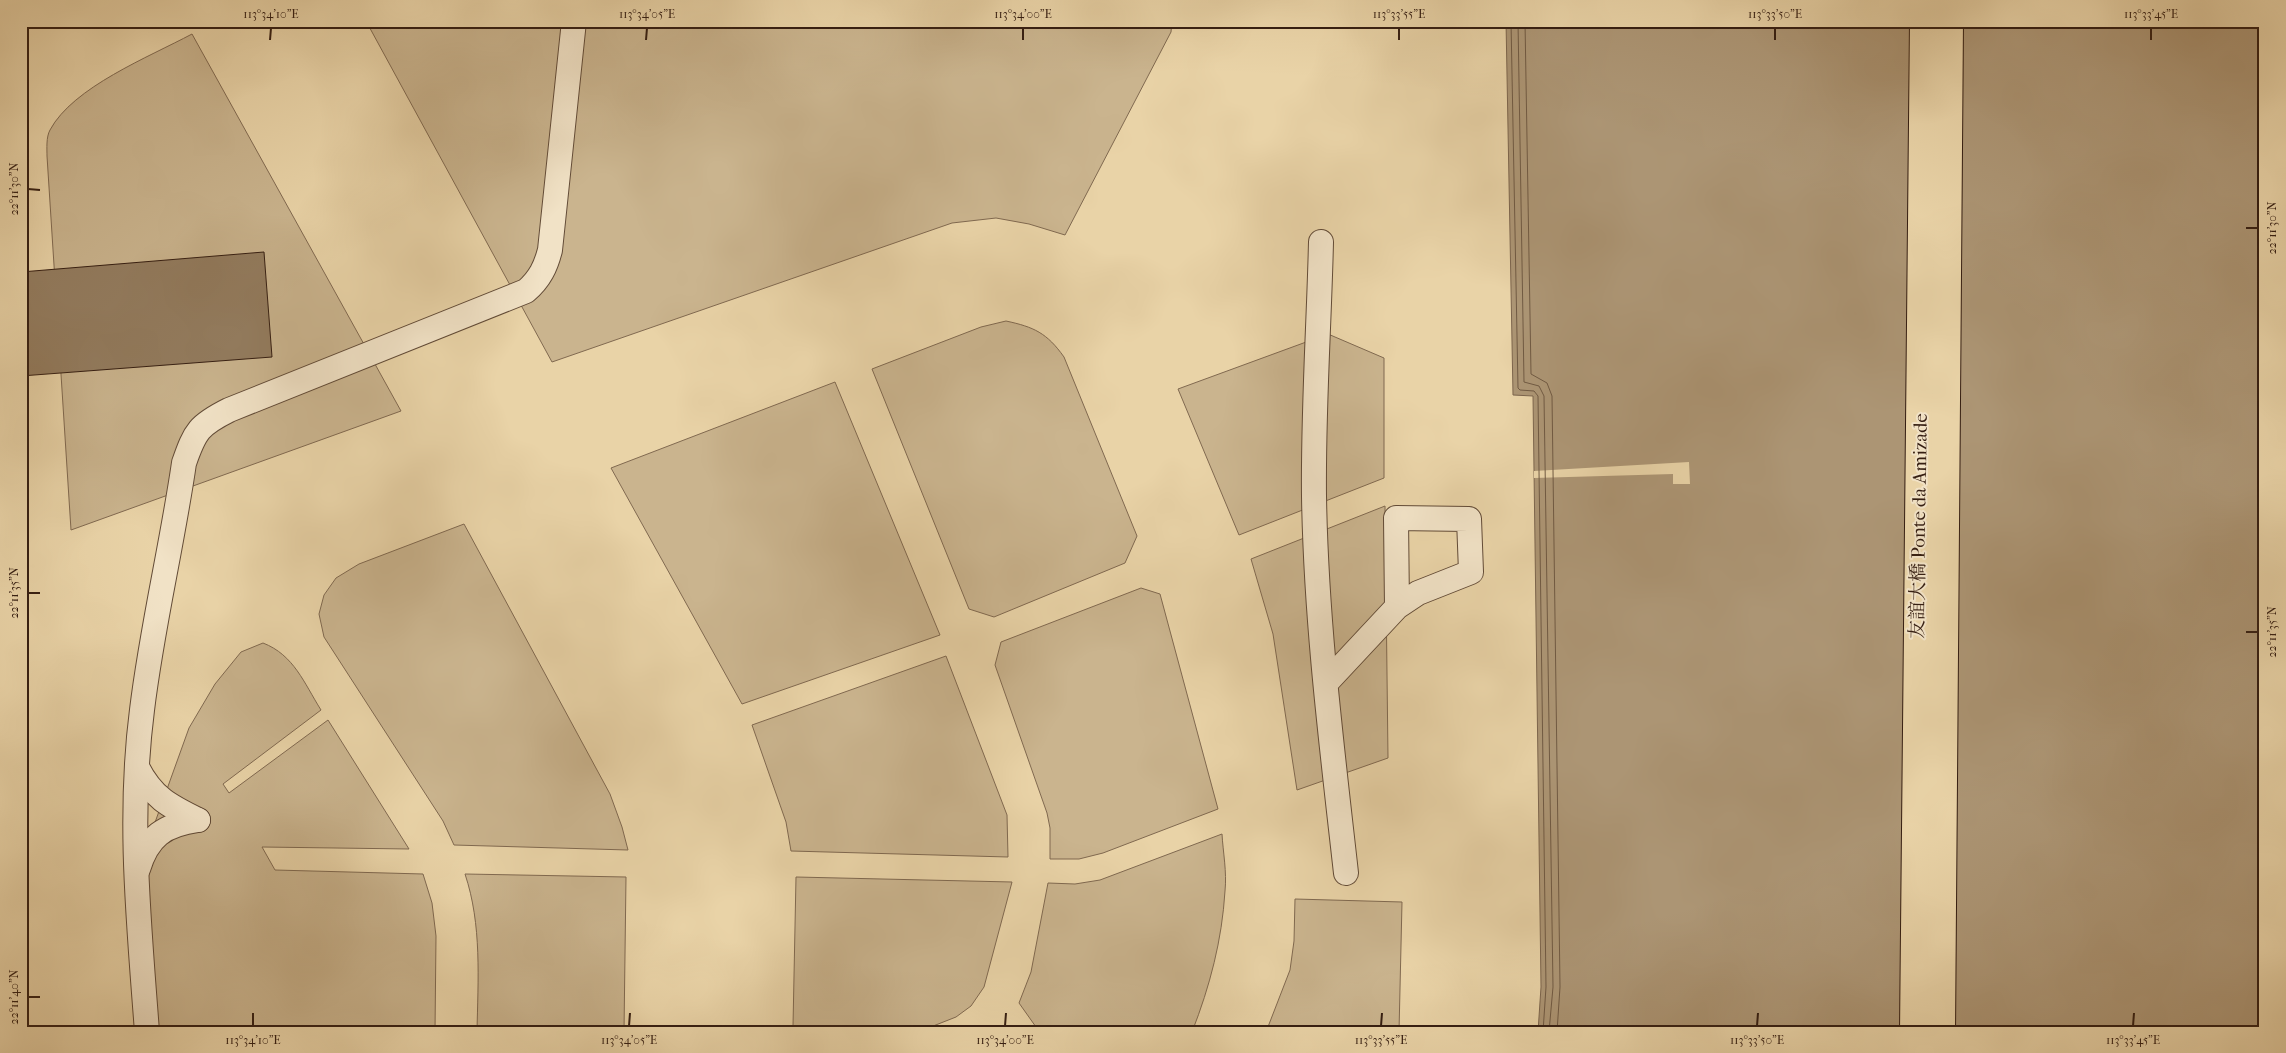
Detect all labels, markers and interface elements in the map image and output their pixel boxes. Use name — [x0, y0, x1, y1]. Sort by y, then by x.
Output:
text: 113°34'10"E — [243, 7, 299, 21]
text: 113°34'05"E — [619, 7, 675, 21]
text: 113°34'00"E — [994, 7, 1052, 21]
text: 113°33'55"E — [1373, 7, 1425, 21]
text: 113°33'50"E — [1748, 7, 1802, 21]
text: 113°33'45"E — [2124, 7, 2178, 21]
text: 22°11'30"N — [7, 162, 21, 216]
text: 22°11'30"N — [2265, 201, 2279, 255]
street label: 友誼大橋 Ponte da Amizade — [1906, 413, 1932, 639]
text: 22°11'35"N — [7, 567, 21, 619]
text: 22°11'35"N — [2265, 606, 2279, 658]
text: 22°11'40"N — [7, 969, 21, 1025]
text: 113°34'10"E — [225, 1033, 281, 1047]
text: 113°34'05"E — [601, 1033, 657, 1047]
text: 113°34'00"E — [976, 1033, 1034, 1047]
text: 113°33'55"E — [1355, 1033, 1407, 1047]
text: 113°33'50"E — [1730, 1033, 1784, 1047]
text: 113°33'45"E — [2106, 1033, 2160, 1047]

